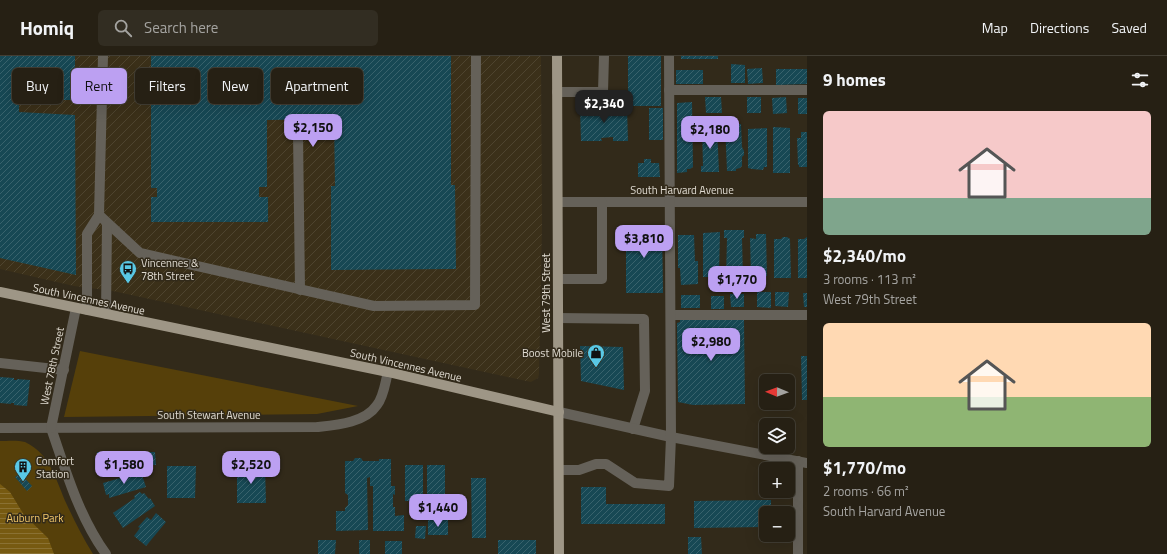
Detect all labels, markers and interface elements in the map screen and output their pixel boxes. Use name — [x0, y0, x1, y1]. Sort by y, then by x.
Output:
search box — [98, 10, 378, 46]
text: Homiq — [20, 13, 74, 42]
text: Search here — [144, 16, 218, 39]
icon: search — [112, 17, 134, 39]
text: Map — [982, 17, 1008, 38]
text: Directions — [1030, 17, 1089, 38]
text: Saved — [1111, 17, 1147, 38]
text: 9 homes — [823, 67, 886, 93]
chip: Buy — [12, 68, 63, 104]
chip: Rent — [71, 68, 127, 104]
chip: Filters — [135, 68, 200, 104]
chip: New — [208, 68, 263, 104]
chip: Apartment — [271, 68, 363, 104]
icon: filters — [1129, 69, 1151, 91]
pin: $2,340 — [571, 90, 637, 124]
text: $2,340 — [584, 93, 624, 113]
pin: $2,150 — [280, 114, 346, 148]
pin: $2,180 — [677, 116, 743, 150]
text: $2,150 — [293, 117, 333, 137]
text: $2,180 — [690, 119, 730, 139]
icon: home — [951, 137, 1023, 209]
street label: South Harvard Avenue — [630, 182, 734, 198]
pin: $3,810 — [611, 225, 677, 259]
text: $3,810 — [624, 228, 664, 248]
text: $2,340/mo — [823, 243, 906, 269]
street label: West 79th Street — [538, 253, 554, 333]
place label: Vincennes & 78th Street — [141, 255, 199, 284]
bus stop icon: Vincennes & 78th Street — [118, 259, 138, 284]
pin: $1,770 — [704, 266, 770, 300]
text: $1,770 — [717, 269, 757, 289]
text: 3 rooms · 113 m² — [823, 269, 916, 289]
street label: South Vincennes Avenue — [32, 279, 147, 319]
text: West 79th Street — [823, 289, 917, 309]
street label: West 78th Street — [36, 325, 68, 406]
pin: $2,980 — [678, 328, 744, 362]
text: $2,980 — [691, 331, 731, 351]
shop icon: Boost Mobile — [586, 343, 606, 368]
street label: South Vincennes Avenue — [349, 344, 464, 386]
place label: Boost Mobile — [522, 345, 583, 361]
icon: home — [951, 349, 1023, 421]
north arrow — [759, 374, 795, 410]
map controls — [759, 374, 795, 542]
street label: South Stewart Avenue — [157, 407, 261, 423]
button: layers — [759, 418, 795, 454]
pin: $1,580 — [91, 451, 157, 485]
pin: $2,520 — [218, 451, 284, 485]
place label: Comfort Station — [36, 453, 74, 482]
text: $1,580 — [104, 454, 144, 474]
text: $2,520 — [231, 454, 271, 474]
text: $1,770/mo — [823, 455, 906, 481]
building icon: Comfort Station — [13, 457, 33, 482]
button: + — [759, 462, 795, 498]
text: 2 rooms · 66 m² — [823, 481, 909, 501]
pin: $1,440 — [405, 494, 471, 528]
text: $1,440 — [418, 497, 458, 517]
text: South Harvard Avenue — [823, 501, 945, 521]
button: − — [759, 506, 795, 542]
park label: Auburn Park — [6, 510, 64, 526]

